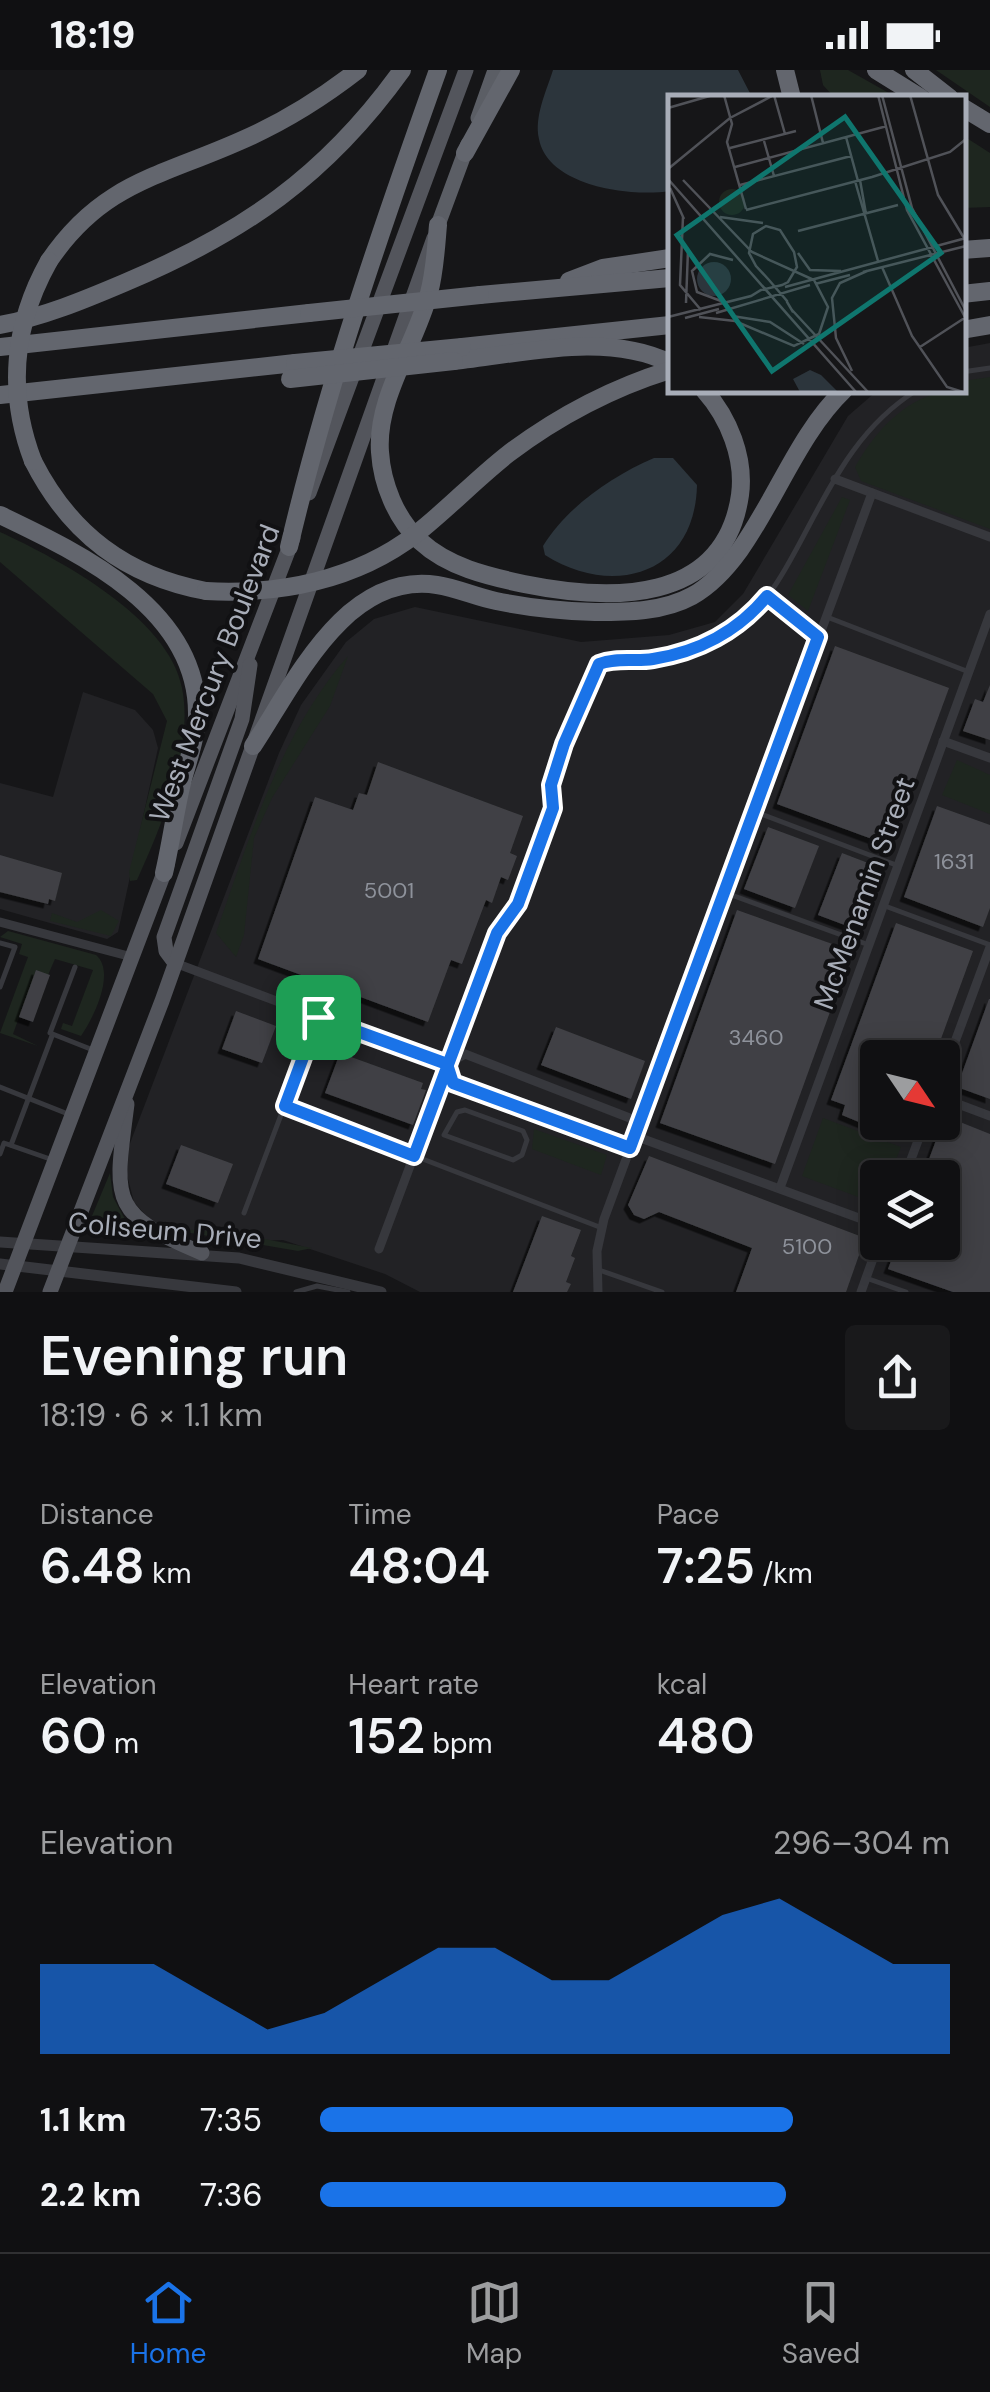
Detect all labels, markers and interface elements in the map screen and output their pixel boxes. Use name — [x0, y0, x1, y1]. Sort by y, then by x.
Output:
text: 18:19 — [50, 10, 136, 60]
inset map — [668, 95, 965, 392]
street label: West Mercury Boulevard — [141, 519, 288, 827]
street label: McMenamin Street — [805, 772, 924, 1015]
house number: 1631 — [934, 847, 974, 876]
house number: 5001 — [364, 876, 414, 905]
pin — [276, 975, 361, 1060]
icon: arrive — [291, 990, 346, 1045]
house number: 3460 — [728, 1023, 784, 1052]
north arrow — [860, 1040, 960, 1140]
map controls — [860, 1040, 960, 1260]
button: layers — [860, 1160, 960, 1260]
street label: Coliseum Drive — [67, 1204, 263, 1257]
house number: 5100 — [782, 1232, 832, 1261]
text: Evening run — [40, 1320, 348, 1392]
button: share — [845, 1325, 950, 1430]
text: 18:19 · 6 × 1.1 km — [40, 1394, 263, 1436]
text: Distance — [40, 1496, 154, 1533]
text: Time — [348, 1496, 412, 1533]
text: Pace — [657, 1496, 719, 1533]
text: 6.48 — [40, 1533, 145, 1599]
text: 48:04 — [348, 1533, 490, 1599]
text: 7:25 — [657, 1533, 755, 1599]
text: km — [145, 1555, 191, 1592]
text: /km — [755, 1555, 813, 1592]
text: Elevation — [40, 1666, 157, 1703]
text: Heart rate — [348, 1666, 479, 1703]
text: kcal — [657, 1666, 707, 1703]
text: 60 — [40, 1703, 107, 1769]
text: 152 — [348, 1703, 425, 1769]
text: 480 — [657, 1703, 755, 1769]
text: m — [107, 1725, 139, 1762]
text: bpm — [425, 1725, 492, 1762]
text: Elevation — [40, 1822, 173, 1864]
text: 296–304 m — [773, 1822, 950, 1864]
text: 1.1 km — [40, 2099, 126, 2141]
text: 7:35 — [200, 2099, 262, 2141]
text: 2.2 km — [40, 2174, 141, 2216]
text: 7:36 — [200, 2174, 263, 2216]
tab: Home — [130, 2275, 206, 2372]
tab: Map — [466, 2275, 522, 2372]
tab: Saved — [782, 2275, 860, 2372]

